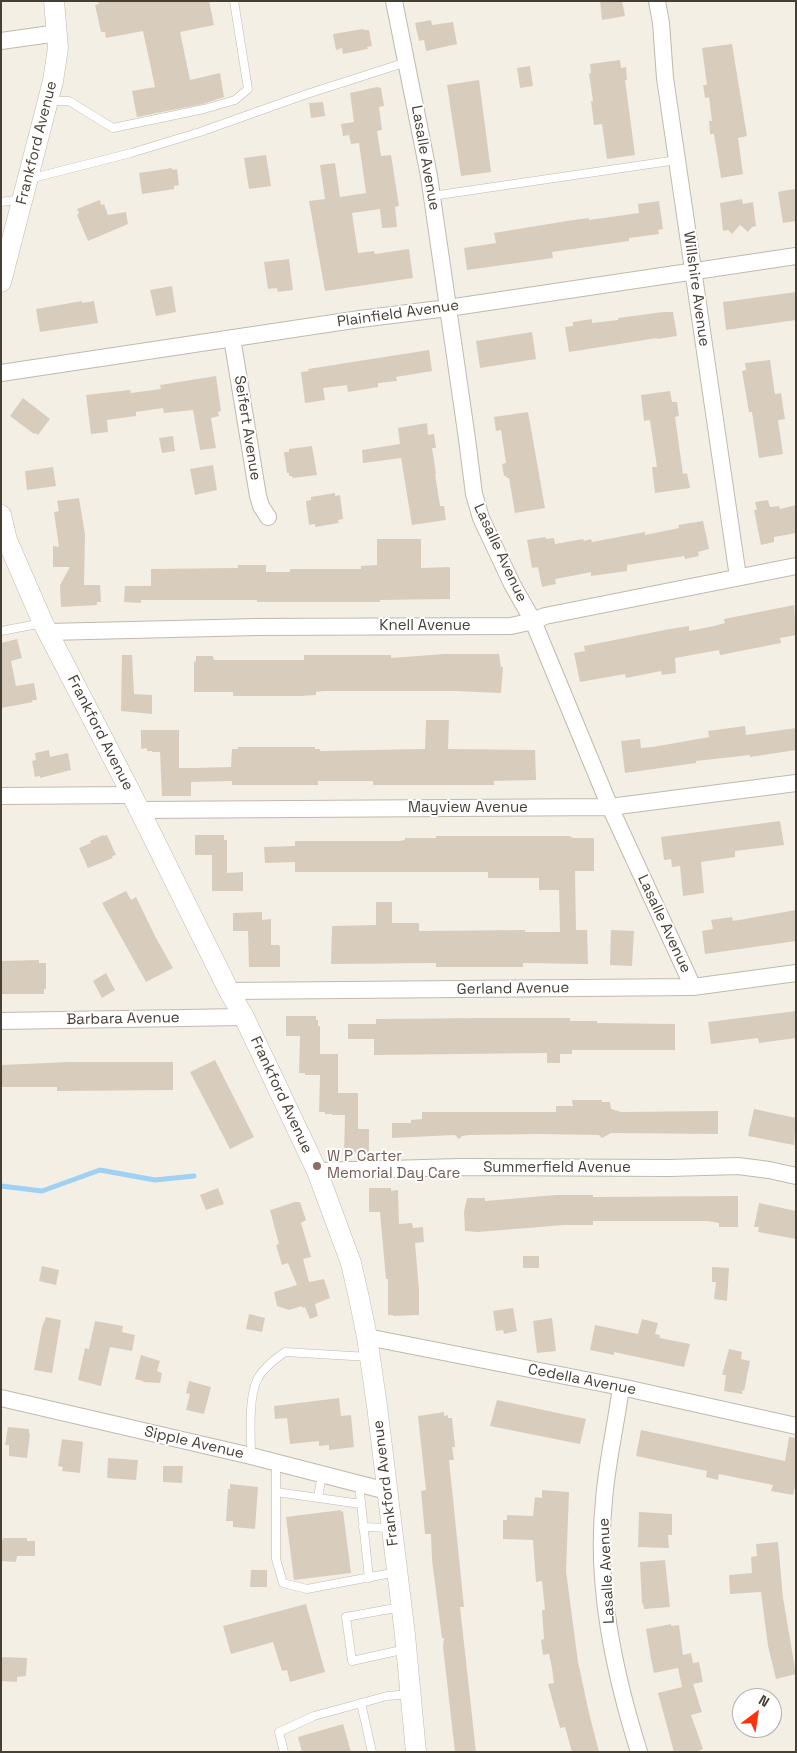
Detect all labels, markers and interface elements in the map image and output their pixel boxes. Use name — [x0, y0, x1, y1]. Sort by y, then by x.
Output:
street label: Frankford Avenue — [13, 79, 61, 207]
street label: Lasalle Avenue — [407, 104, 443, 212]
street label: Willshire Avenue — [679, 230, 713, 348]
street label: Plainfield Avenue — [336, 297, 460, 331]
street label: Seifert Avenue — [230, 374, 264, 482]
street label: Lasalle Avenue — [469, 501, 531, 605]
street label: Knell Avenue — [379, 617, 471, 635]
street label: Frankford Avenue — [63, 672, 137, 794]
street label: Mayview Avenue — [408, 799, 528, 817]
street label: Lasalle Avenue — [633, 872, 695, 976]
street label: Gerland Avenue — [457, 979, 569, 999]
street label: Barbara Avenue — [66, 1009, 180, 1029]
street label: Frankford Avenue — [246, 1034, 316, 1156]
place label: W P Carter Memorial Day Care — [327, 1148, 460, 1183]
street label: Summerfield Avenue — [483, 1159, 631, 1177]
marker: W P Carter Memorial Day Care — [311, 1160, 323, 1172]
street label: Cedella Avenue — [526, 1361, 638, 1399]
street label: Frankford Avenue — [369, 1419, 403, 1547]
street label: Sipple Avenue — [142, 1423, 246, 1463]
street label: Lasalle Avenue — [595, 1517, 619, 1625]
north arrow — [732, 1688, 782, 1738]
text: N — [756, 1691, 773, 1711]

